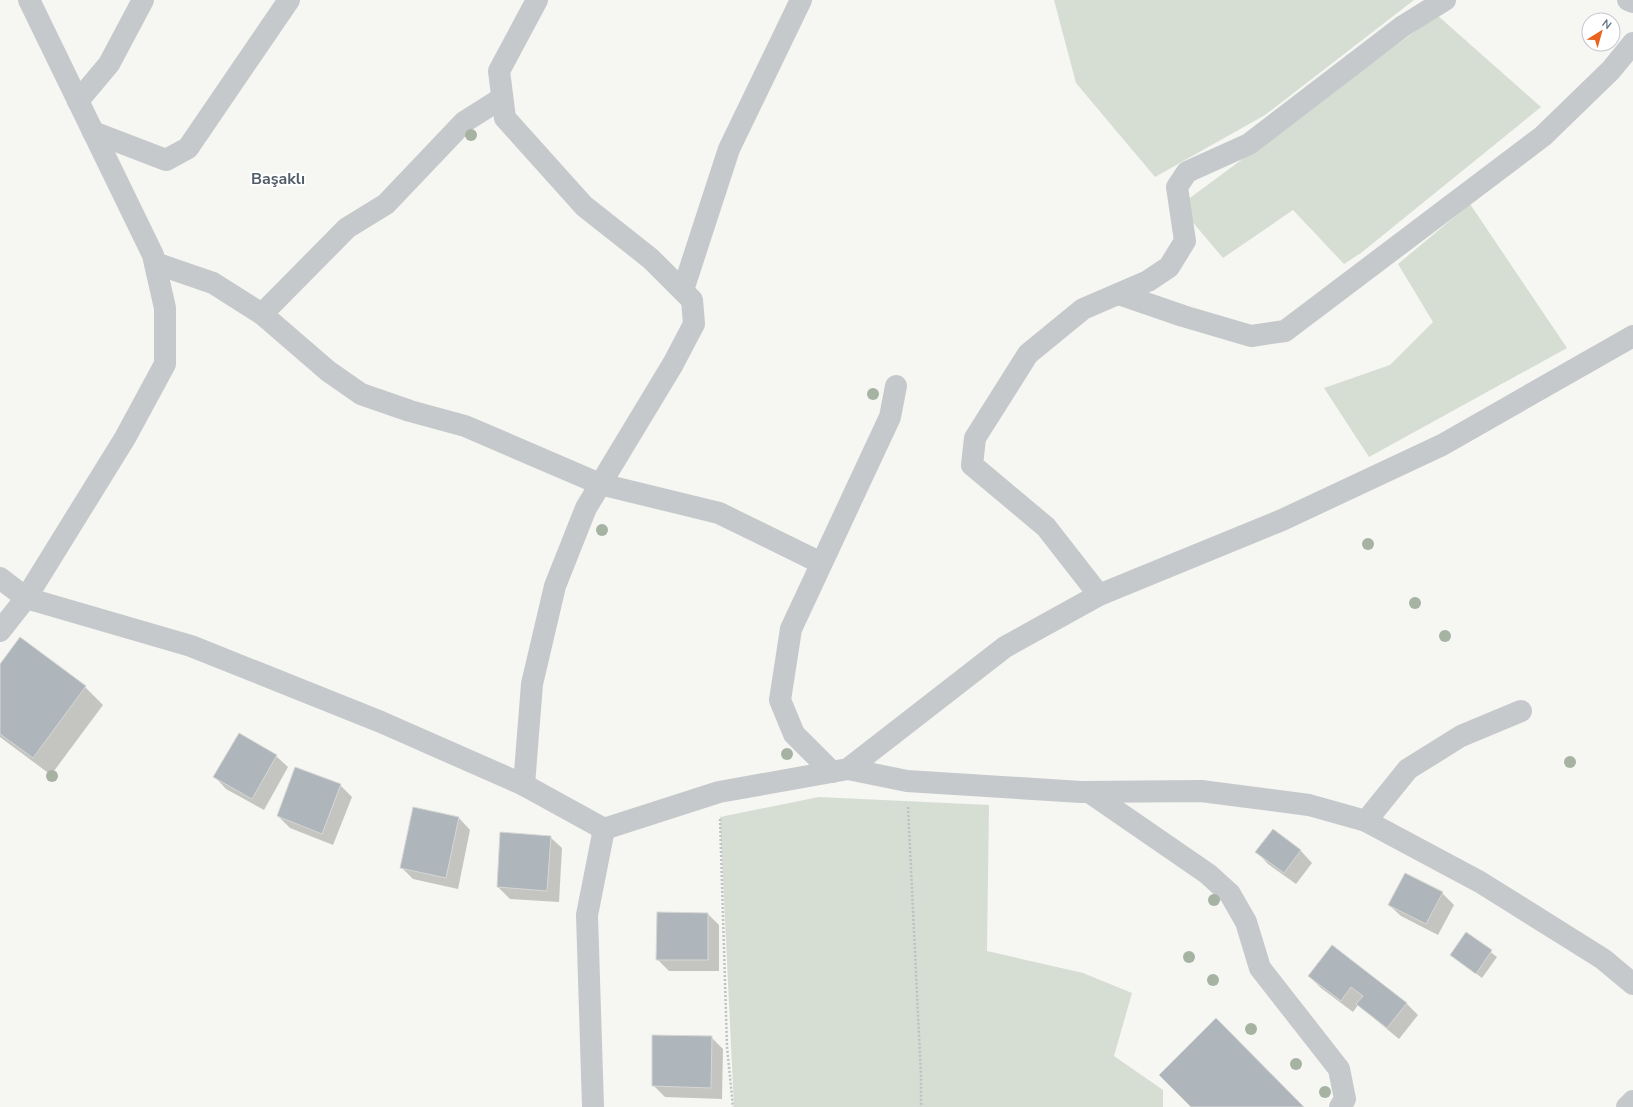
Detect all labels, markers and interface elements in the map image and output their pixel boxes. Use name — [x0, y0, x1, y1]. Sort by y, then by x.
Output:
north arrow — [1581, 12, 1621, 52]
text: N — [1599, 16, 1615, 33]
district label: Başaklı — [251, 168, 305, 190]

